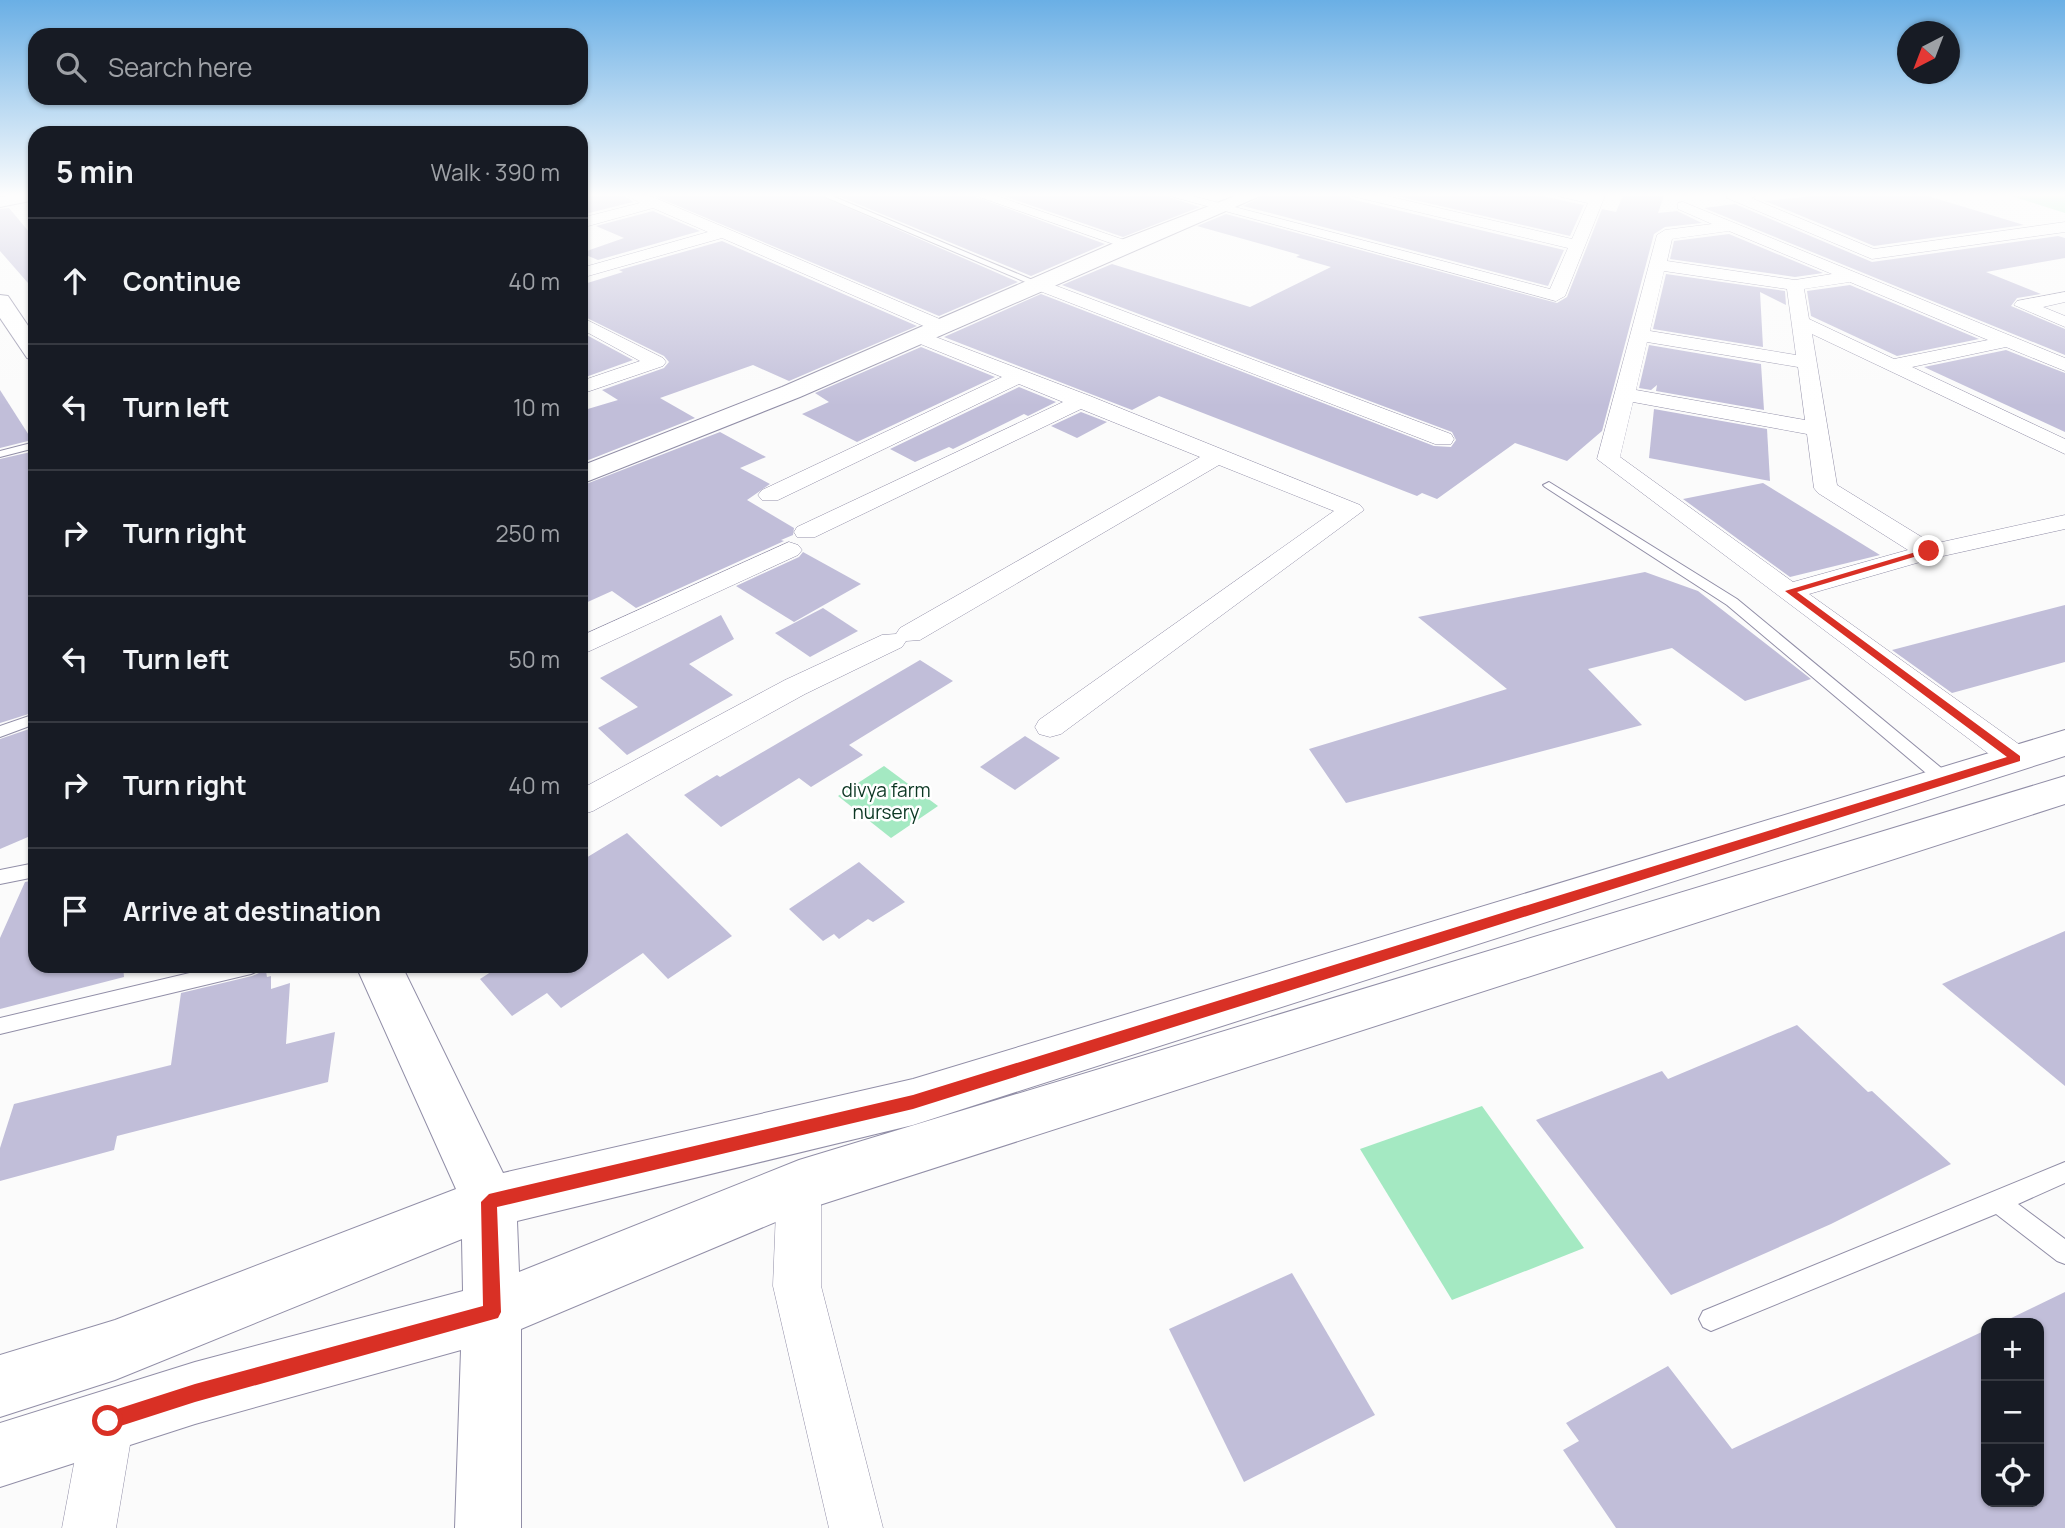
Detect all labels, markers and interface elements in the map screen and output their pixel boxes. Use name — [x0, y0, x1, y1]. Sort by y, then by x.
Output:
north arrow — [1897, 21, 1960, 84]
search box — [28, 28, 588, 105]
icon: search — [52, 48, 90, 86]
text: Search here — [108, 49, 253, 85]
text: 5 min — [56, 151, 134, 192]
text: Walk · 390 m — [430, 156, 560, 188]
icon: ahead — [56, 262, 94, 300]
text: Continue — [123, 263, 241, 299]
text: 40 m — [508, 265, 560, 297]
icon: left — [56, 388, 94, 426]
text: Turn left — [123, 389, 230, 425]
text: 10 m — [513, 391, 560, 423]
icon: right — [56, 514, 94, 552]
text: Turn right — [123, 515, 247, 551]
text: 250 m — [495, 517, 560, 549]
route end — [1913, 535, 1944, 566]
icon: left — [56, 640, 94, 678]
text: Turn left — [123, 641, 230, 677]
text: 50 m — [509, 643, 560, 675]
icon: right — [56, 766, 94, 804]
text: Turn right — [123, 767, 247, 803]
text: 40 m — [508, 769, 560, 801]
park label: divya farm nursery — [841, 777, 931, 825]
icon: arrive — [56, 892, 94, 930]
text: Arrive at destination — [123, 893, 381, 929]
map controls — [1981, 1318, 2044, 1507]
button: + — [1981, 1318, 2044, 1381]
button: − — [1981, 1381, 2044, 1444]
route start — [92, 1405, 123, 1436]
button: locate — [1981, 1444, 2044, 1507]

